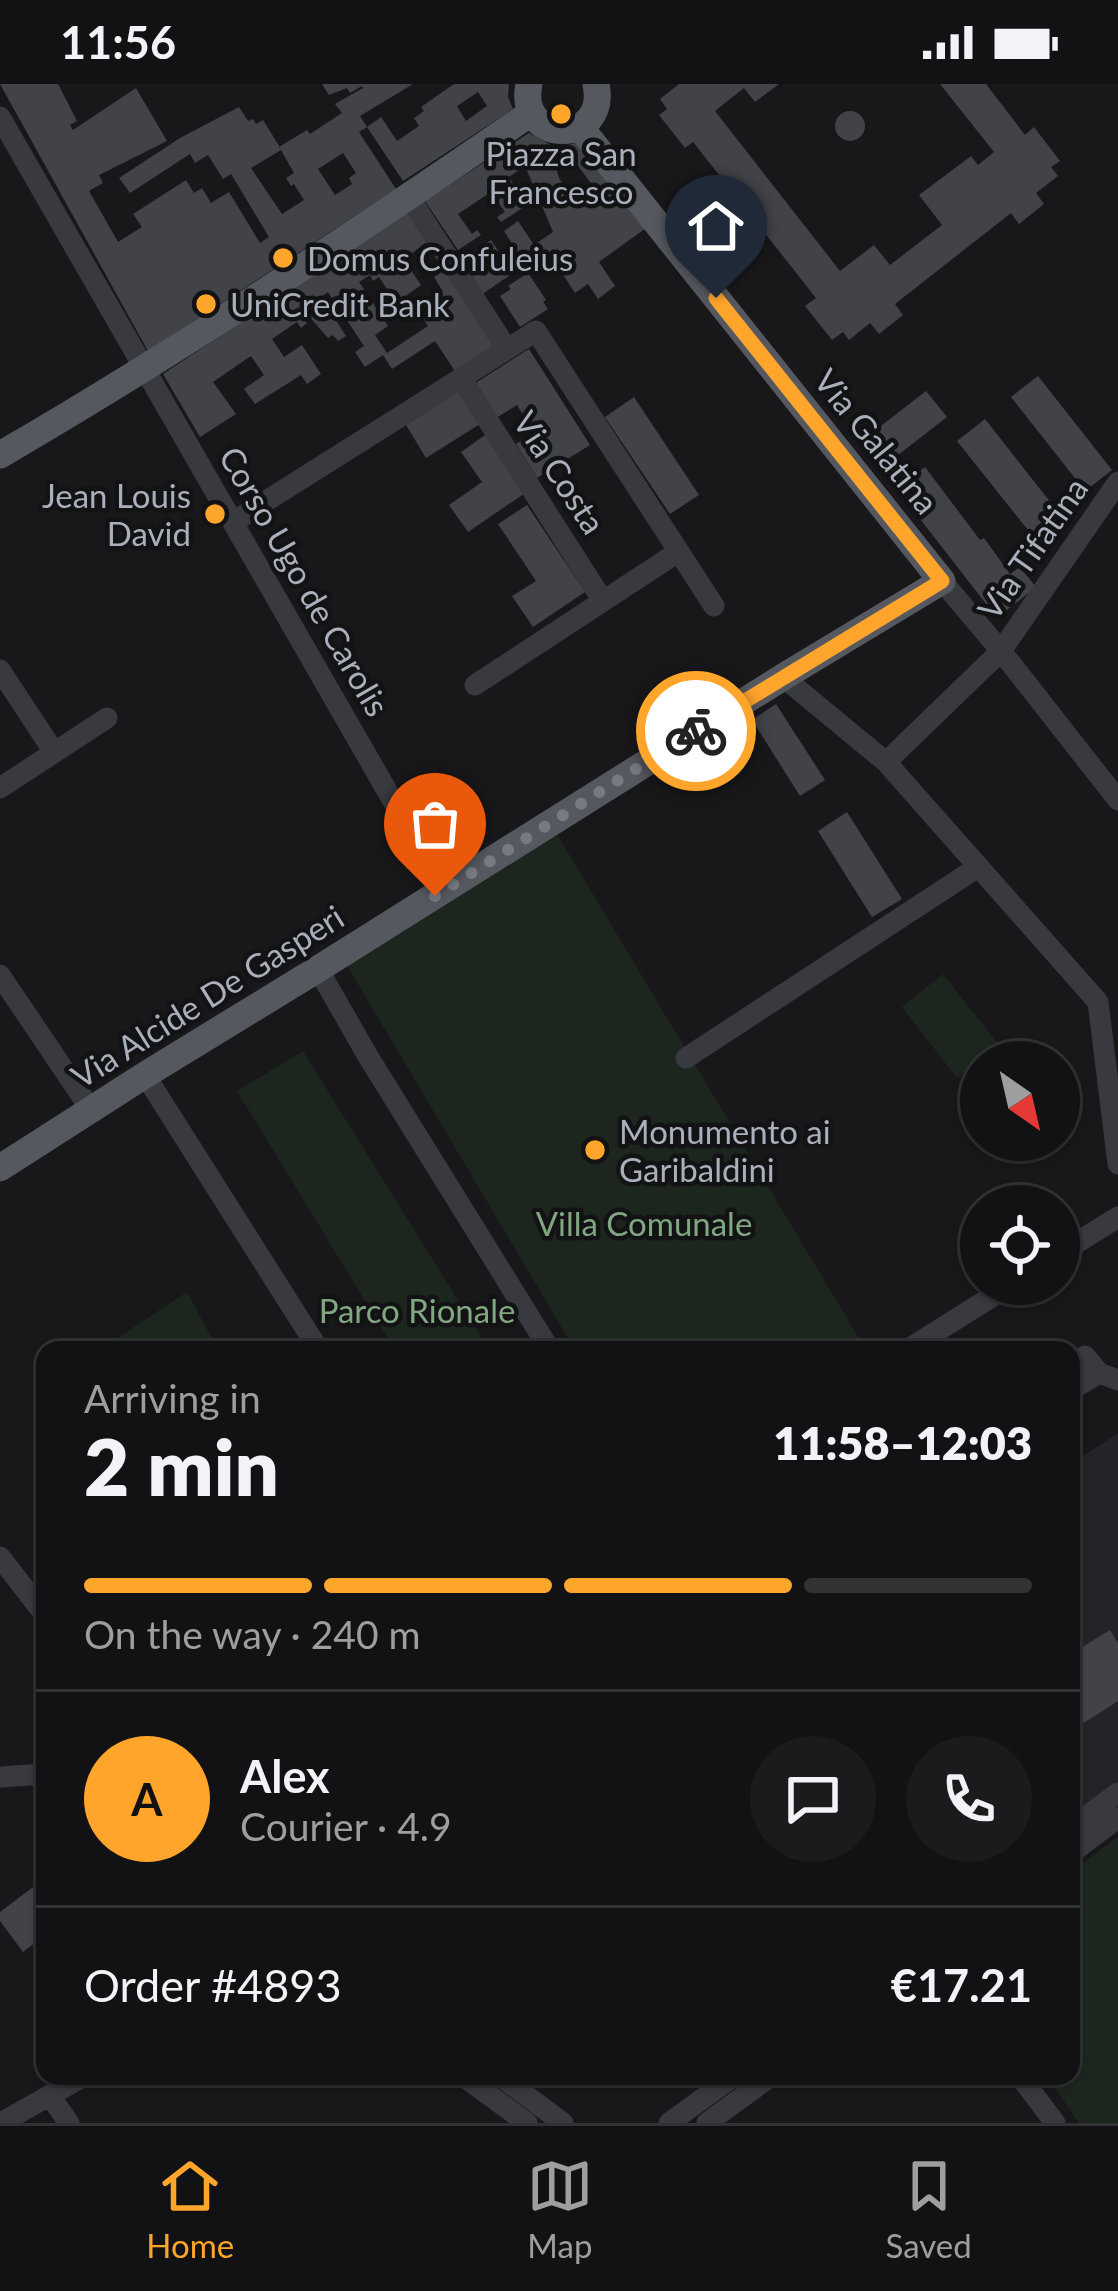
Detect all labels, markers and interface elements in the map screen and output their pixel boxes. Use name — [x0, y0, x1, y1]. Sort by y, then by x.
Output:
text: 11:56 — [60, 15, 176, 69]
marker: Piazza San Francesco — [548, 101, 574, 127]
place label: Piazza San Francesco — [485, 133, 637, 211]
pin — [665, 175, 767, 298]
icon: home — [683, 193, 749, 259]
place label: Domus Confuleius — [307, 238, 573, 278]
marker: Domus Confuleius — [270, 245, 296, 271]
place label: UniCredit Bank — [230, 284, 450, 324]
marker: UniCredit Bank — [193, 291, 219, 317]
street label: Via Galatina — [807, 361, 947, 521]
street label: Via Costa — [506, 403, 614, 541]
street label: Corso Ugo de Carolis — [212, 439, 398, 723]
street label: Via Tifatina — [969, 469, 1095, 627]
place label: Jean Louis David — [42, 475, 191, 553]
marker: Jean Louis David — [202, 501, 228, 527]
courier — [636, 671, 756, 791]
icon: bike — [663, 698, 729, 764]
pin — [384, 773, 486, 896]
icon: bag — [402, 791, 468, 857]
street label: Via Alcide De Gasperi — [64, 896, 350, 1096]
north arrow — [960, 1041, 1080, 1161]
map controls — [960, 1041, 1080, 1305]
place label: Monumento ai Garibaldini — [619, 1111, 831, 1189]
marker: Monumento ai Garibaldini — [582, 1137, 608, 1163]
button: locate — [960, 1185, 1080, 1305]
park label: Villa Comunale — [536, 1203, 752, 1243]
park label: Parco Rionale — [319, 1290, 515, 1330]
text: Arriving in — [84, 1375, 261, 1421]
text: 11:58–12:03 — [773, 1416, 1032, 1470]
text: 2 min — [84, 1419, 279, 1513]
text: On the way · 240 m — [84, 1611, 421, 1657]
button: chat — [750, 1736, 876, 1862]
button: phone — [906, 1736, 1032, 1862]
text: Alex — [240, 1749, 330, 1803]
text: A — [131, 1772, 163, 1826]
text: Courier · 4.9 — [240, 1803, 452, 1849]
text: Order #4893 — [84, 1958, 342, 2012]
text: €17.21 — [891, 1958, 1032, 2012]
tab: Home — [146, 2153, 234, 2265]
tab: Map — [527, 2153, 593, 2265]
tab: Saved — [885, 2153, 972, 2265]

